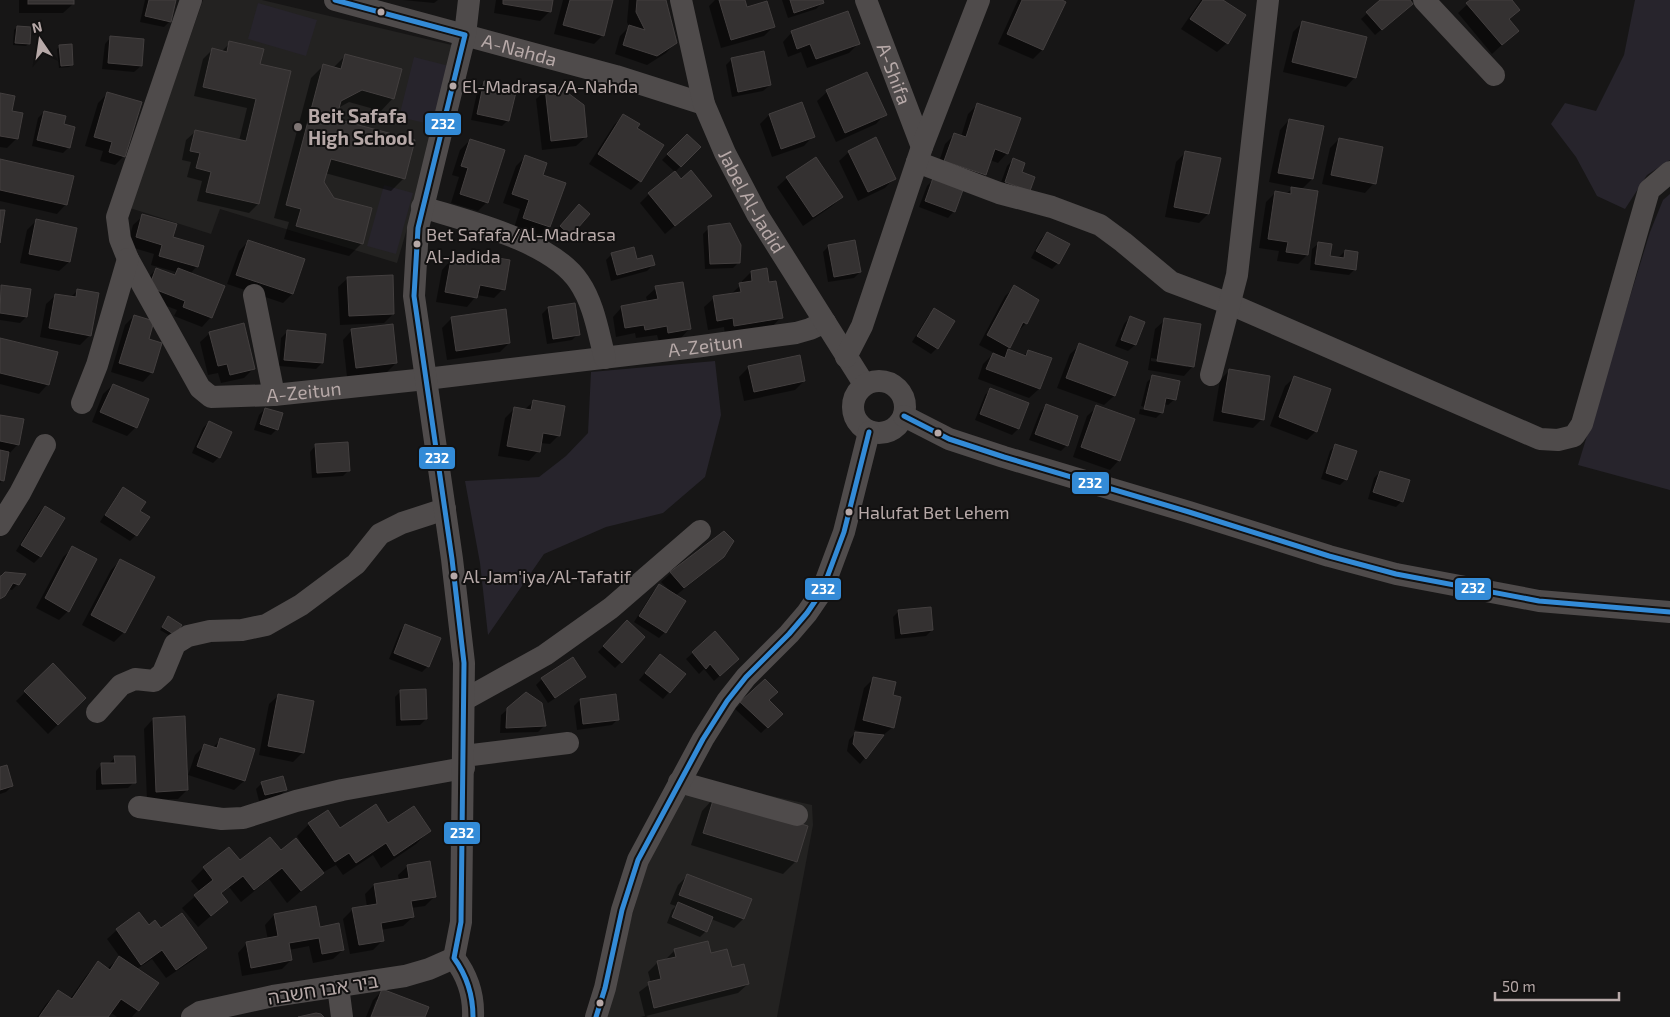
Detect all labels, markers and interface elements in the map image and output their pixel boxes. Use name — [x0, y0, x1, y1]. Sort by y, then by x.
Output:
unlabelled marker — [376, 7, 386, 17]
north arrow — [15, 15, 65, 65]
text: N — [30, 17, 44, 36]
street label: A-Nahda — [480, 28, 559, 70]
street label: A-Shifa — [872, 40, 917, 108]
place label: El-Madrasa/A-Nahda — [462, 75, 638, 97]
marker: El-Madrasa/A-Nahda — [448, 81, 458, 91]
place label: Beit Safafa High School — [308, 104, 415, 149]
line badge: 232 — [424, 112, 462, 136]
text: 232 — [431, 115, 455, 132]
marker: Beit Safafa High School — [292, 121, 304, 133]
street label: Jabel Al-Jadid — [714, 145, 791, 257]
place label: Bet Safafa/Al-Madrasa Al-Jadida — [426, 223, 616, 267]
marker: Bet Safafa/Al-Madrasa Al-Jadida — [412, 239, 422, 249]
street label: A-Zeitun — [666, 329, 744, 361]
street label: A-Zeitun — [266, 376, 342, 406]
unlabelled marker — [933, 428, 943, 438]
line badge: 232 — [418, 446, 456, 470]
text: 232 — [425, 449, 449, 466]
line badge: 232 — [1071, 471, 1110, 495]
text: 232 — [1078, 474, 1102, 491]
place label: Halufat Bet Lehem — [858, 501, 1010, 523]
marker: Halufat Bet Lehem — [844, 507, 854, 517]
place label: Al-Jam'iya/Al-Tafatif — [463, 565, 632, 587]
marker: Al-Jam'iya/Al-Tafatif — [449, 571, 459, 581]
line badge: 232 — [804, 577, 842, 601]
line badge: 232 — [1454, 577, 1492, 601]
text: 232 — [1461, 579, 1485, 596]
text: 232 — [811, 580, 835, 597]
line badge: 232 — [443, 821, 481, 845]
text: 232 — [450, 824, 474, 841]
street label: ביר אבו חשבה — [266, 968, 380, 1009]
scale bar — [1495, 970, 1619, 1002]
text: 50 m — [1502, 977, 1536, 995]
unlabelled marker — [595, 998, 605, 1008]

